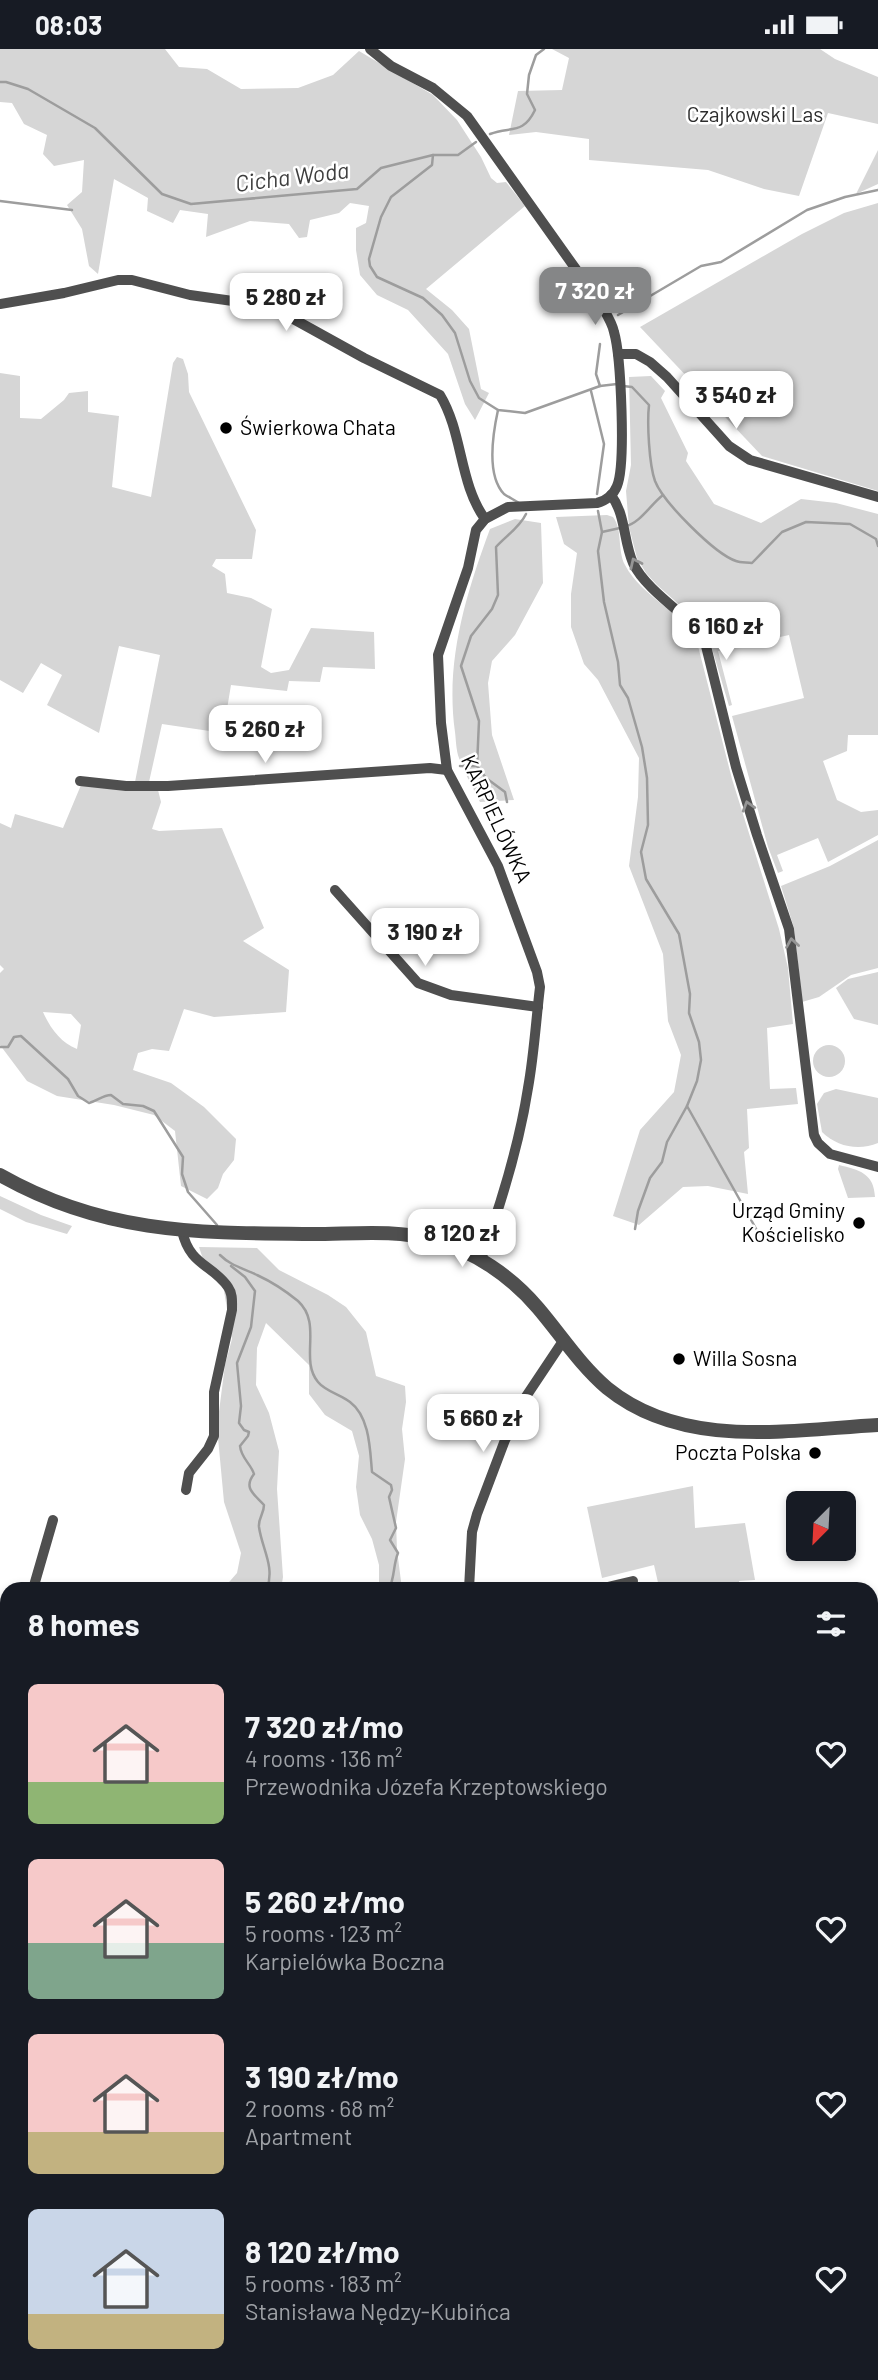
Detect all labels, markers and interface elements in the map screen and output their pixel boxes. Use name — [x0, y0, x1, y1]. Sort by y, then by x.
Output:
text: 08:03 — [35, 9, 102, 40]
park label: Czajkowski Las — [687, 101, 823, 126]
water label: Cicha Woda — [233, 155, 350, 197]
pin: 7 320 zł — [523, 267, 667, 327]
pin: 5 280 zł — [214, 273, 358, 333]
text: 7 320 zł — [555, 276, 635, 304]
text: 5 280 zł — [246, 282, 326, 310]
pin: 3 540 zł — [664, 371, 808, 431]
text: 3 540 zł — [695, 380, 777, 408]
place label: Świerkowa Chata — [240, 414, 396, 439]
marker: Świerkowa Chata — [218, 420, 234, 436]
one-way arrow — [629, 558, 643, 570]
pin: 6 160 zł — [654, 603, 798, 662]
text: 6 160 zł — [688, 611, 764, 639]
pin: 5 260 zł — [193, 705, 337, 765]
text: 5 260 zł — [225, 714, 305, 742]
street label: KARPIELÓWKA — [457, 750, 538, 887]
one-way arrow — [741, 800, 756, 812]
pin: 3 190 zł — [353, 909, 497, 968]
text: 3 190 zł — [387, 917, 463, 945]
one-way arrow — [785, 937, 800, 949]
place label: Urząd Gminy Kościelisko — [732, 1197, 845, 1246]
pin: 8 120 zł — [390, 1209, 534, 1269]
marker: Urząd Gminy Kościelisko — [851, 1215, 867, 1231]
text: 8 120 zł — [424, 1218, 500, 1246]
place label: Willa Sosna — [693, 1345, 797, 1370]
marker: Willa Sosna — [671, 1351, 687, 1367]
pin: 5 660 zł — [411, 1395, 555, 1454]
text: 5 660 zł — [443, 1403, 523, 1431]
place label: Poczta Polska — [675, 1439, 801, 1464]
marker: Poczta Polska — [807, 1445, 823, 1461]
north arrow — [786, 1491, 856, 1561]
map controls — [786, 1491, 856, 1561]
icon: filters — [812, 1605, 850, 1643]
text: 8 homes — [28, 1606, 139, 1642]
text: 7 320 zł/mo — [245, 1708, 404, 1744]
icon: home — [84, 1712, 168, 1796]
icon: heart — [812, 1735, 850, 1773]
text: 4 rooms · 136 m² — [245, 1744, 403, 1772]
text: Przewodnika Józefa Krzeptowskiego — [245, 1772, 608, 1800]
text: 5 260 zł/mo — [245, 1883, 405, 1919]
icon: home — [84, 1887, 168, 1971]
icon: heart — [812, 1910, 850, 1948]
text: 5 rooms · 123 m² — [245, 1919, 402, 1947]
text: Karpielówka Boczna — [245, 1947, 445, 1975]
text: 3 190 zł/mo — [245, 2058, 399, 2094]
icon: home — [84, 2062, 168, 2146]
icon: heart — [812, 2085, 850, 2123]
text: 2 rooms · 68 m² — [245, 2094, 394, 2122]
text: Apartment — [245, 2122, 352, 2150]
text: 8 120 zł/mo — [245, 2233, 400, 2269]
icon: home — [84, 2237, 168, 2321]
icon: heart — [812, 2260, 850, 2298]
text: 5 rooms · 183 m² — [245, 2269, 402, 2297]
text: Stanisława Nędzy-Kubińca — [245, 2297, 511, 2325]

